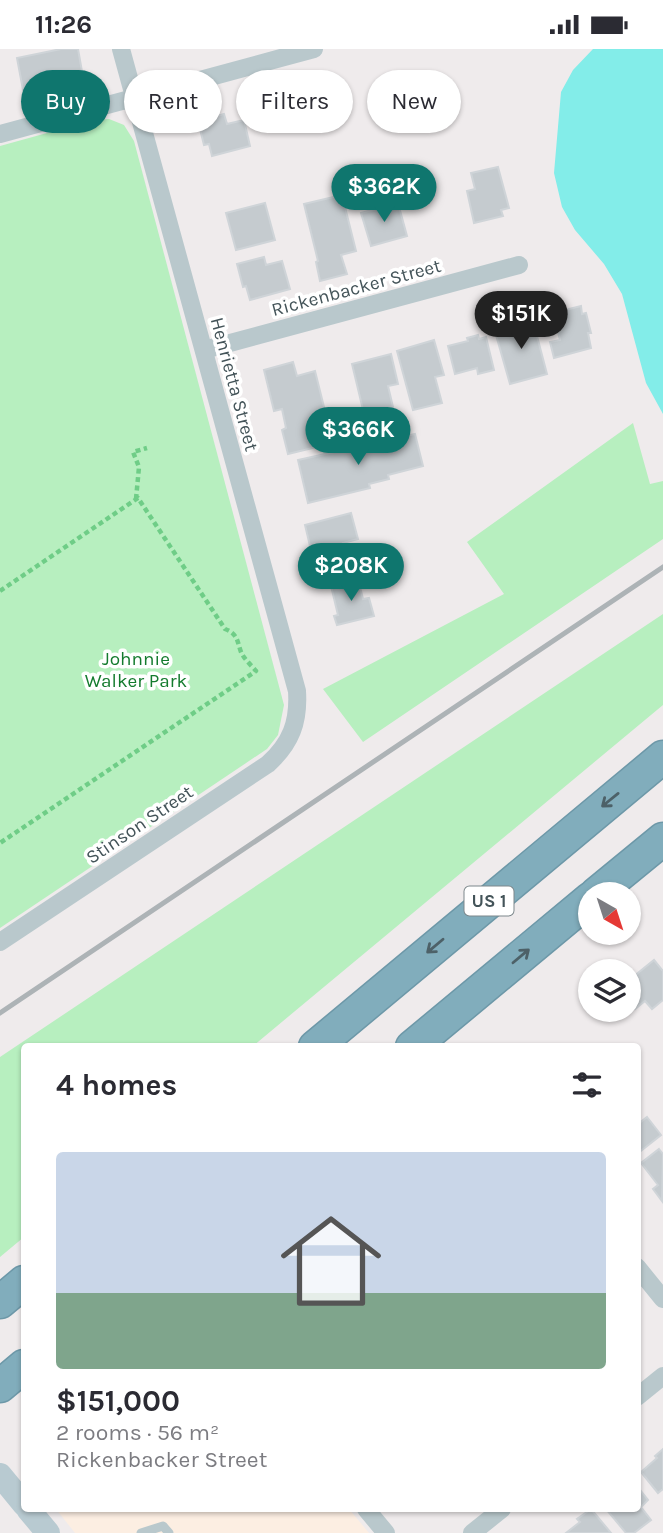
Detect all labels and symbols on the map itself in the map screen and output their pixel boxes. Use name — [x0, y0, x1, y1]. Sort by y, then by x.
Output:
pin: $362K — [335, 165, 433, 224]
street label: Rickenbacker Street — [269, 255, 443, 321]
pin: $151K — [472, 292, 570, 351]
street label: Henrietta Street — [206, 315, 262, 454]
pin: $366K — [309, 407, 407, 467]
pin: $208K — [302, 543, 400, 603]
park label: Johnnie Walker Park — [85, 648, 188, 692]
street label: Stinson Street — [82, 781, 197, 869]
one-way arrow — [601, 793, 619, 808]
north arrow — [578, 882, 640, 945]
road number: US 1 — [464, 887, 514, 915]
one-way arrow — [427, 938, 445, 954]
one-way arrow — [511, 948, 529, 964]

